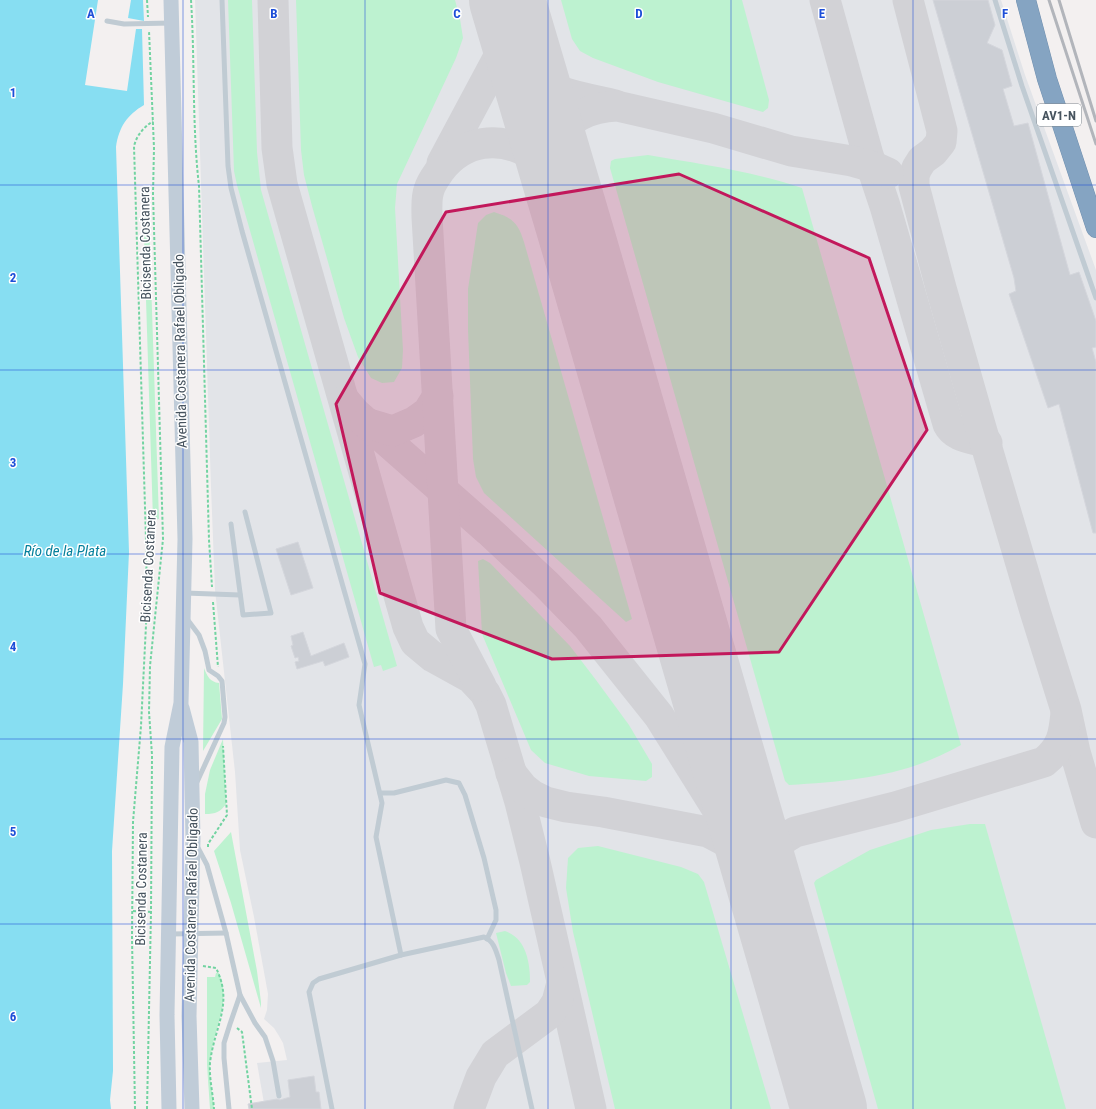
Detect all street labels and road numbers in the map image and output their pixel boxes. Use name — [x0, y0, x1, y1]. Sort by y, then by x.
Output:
road number: AV1-N — [1037, 104, 1081, 126]
street label: Bicisenda Costanera — [136, 186, 154, 300]
street label: Avenida Costanera Rafael Obligado — [170, 254, 190, 448]
street label: Bicisenda Costanera — [137, 509, 159, 623]
street label: Avenida Costanera Rafael Obligado — [181, 808, 201, 1002]
street label: Bicisenda Costanera — [132, 832, 150, 946]

